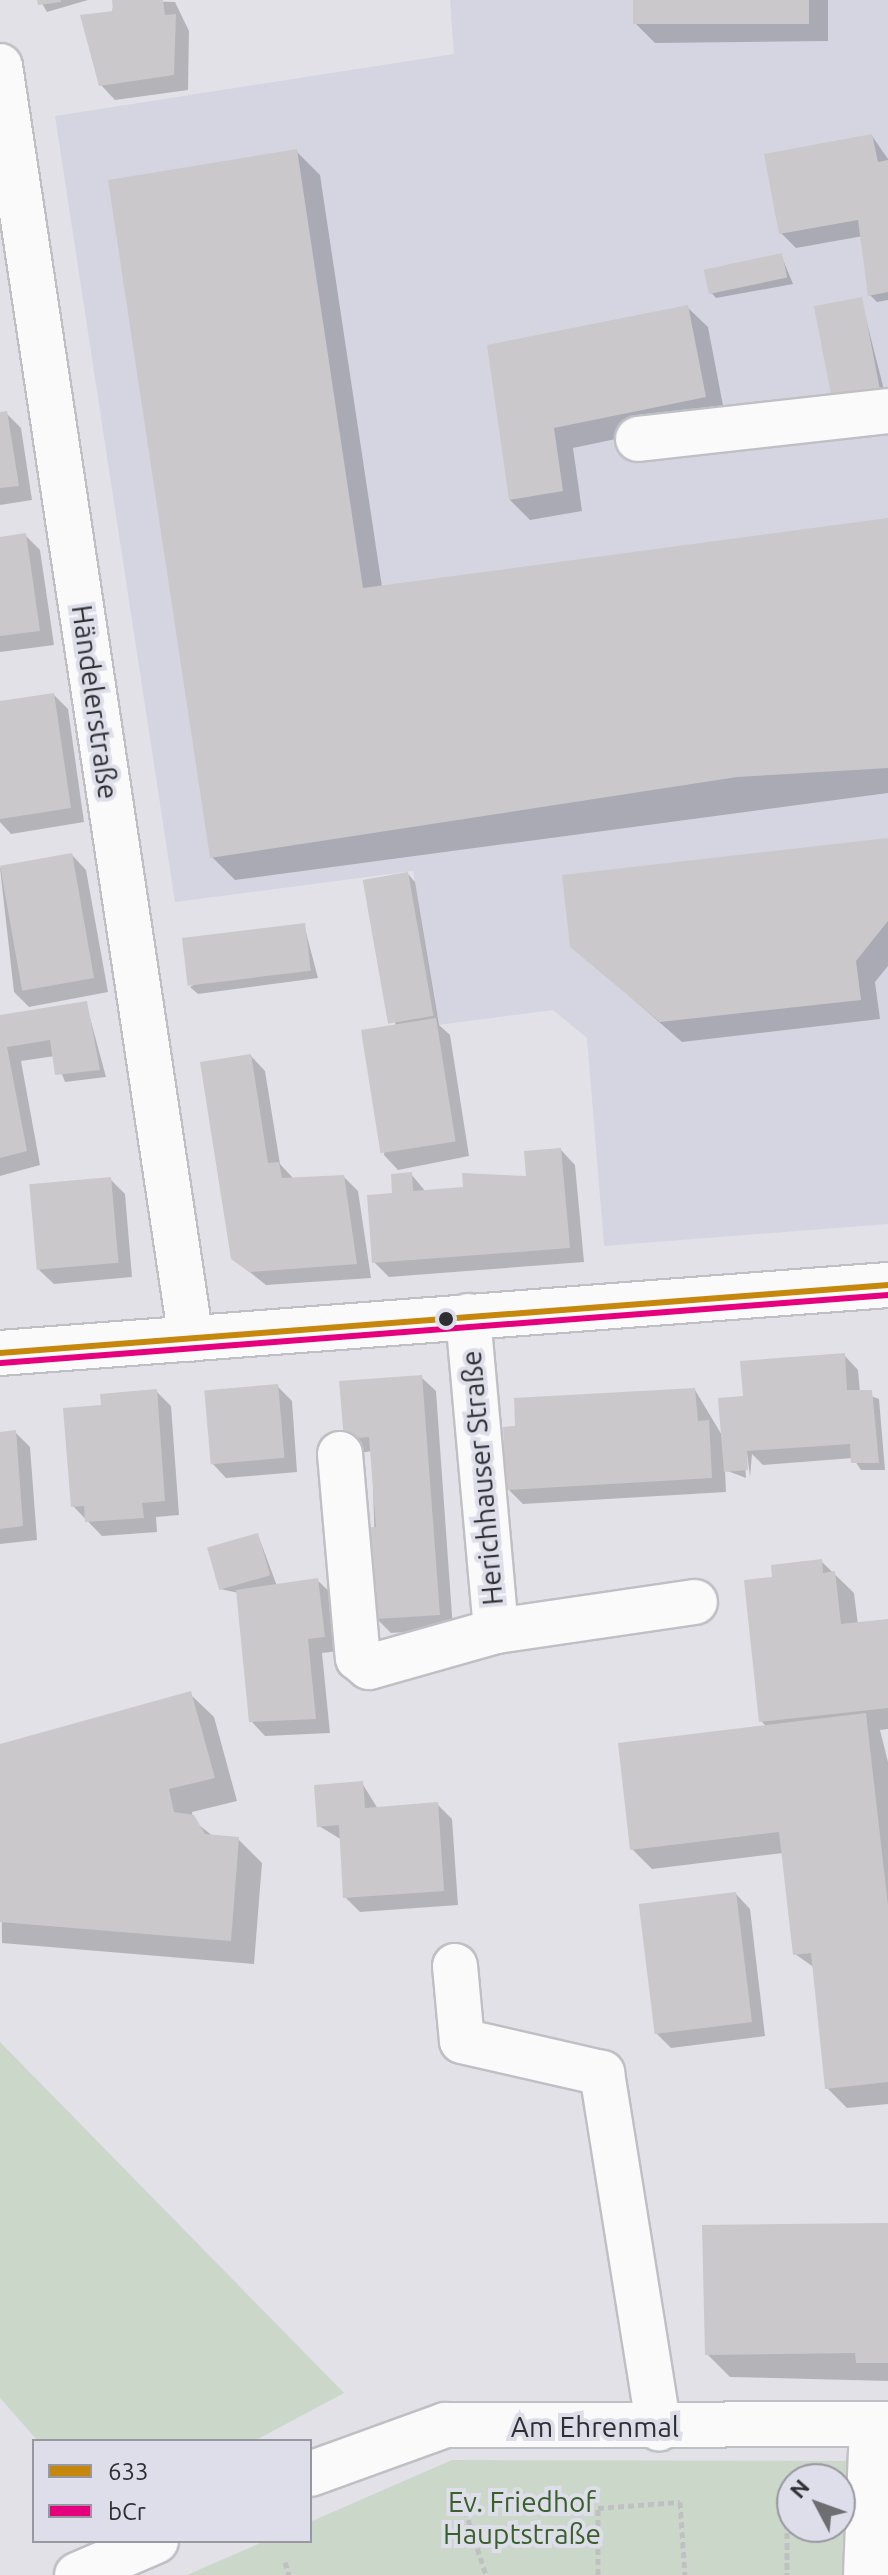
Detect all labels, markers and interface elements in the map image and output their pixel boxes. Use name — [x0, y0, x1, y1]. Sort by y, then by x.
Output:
street label: Händelerstraße — [65, 603, 125, 801]
unlabelled marker — [438, 1311, 454, 1327]
street label: Herichhauser Straße — [454, 1349, 510, 1607]
street label: Am Ehrenmal — [511, 2410, 679, 2444]
legend — [32, 2439, 312, 2543]
text: 633 — [108, 2458, 149, 2485]
north arrow — [776, 2463, 856, 2543]
text: N — [784, 2474, 814, 2503]
park label: Ev. Friedhof Hauptstraße — [443, 2485, 601, 2551]
text: bCr — [108, 2498, 146, 2525]

